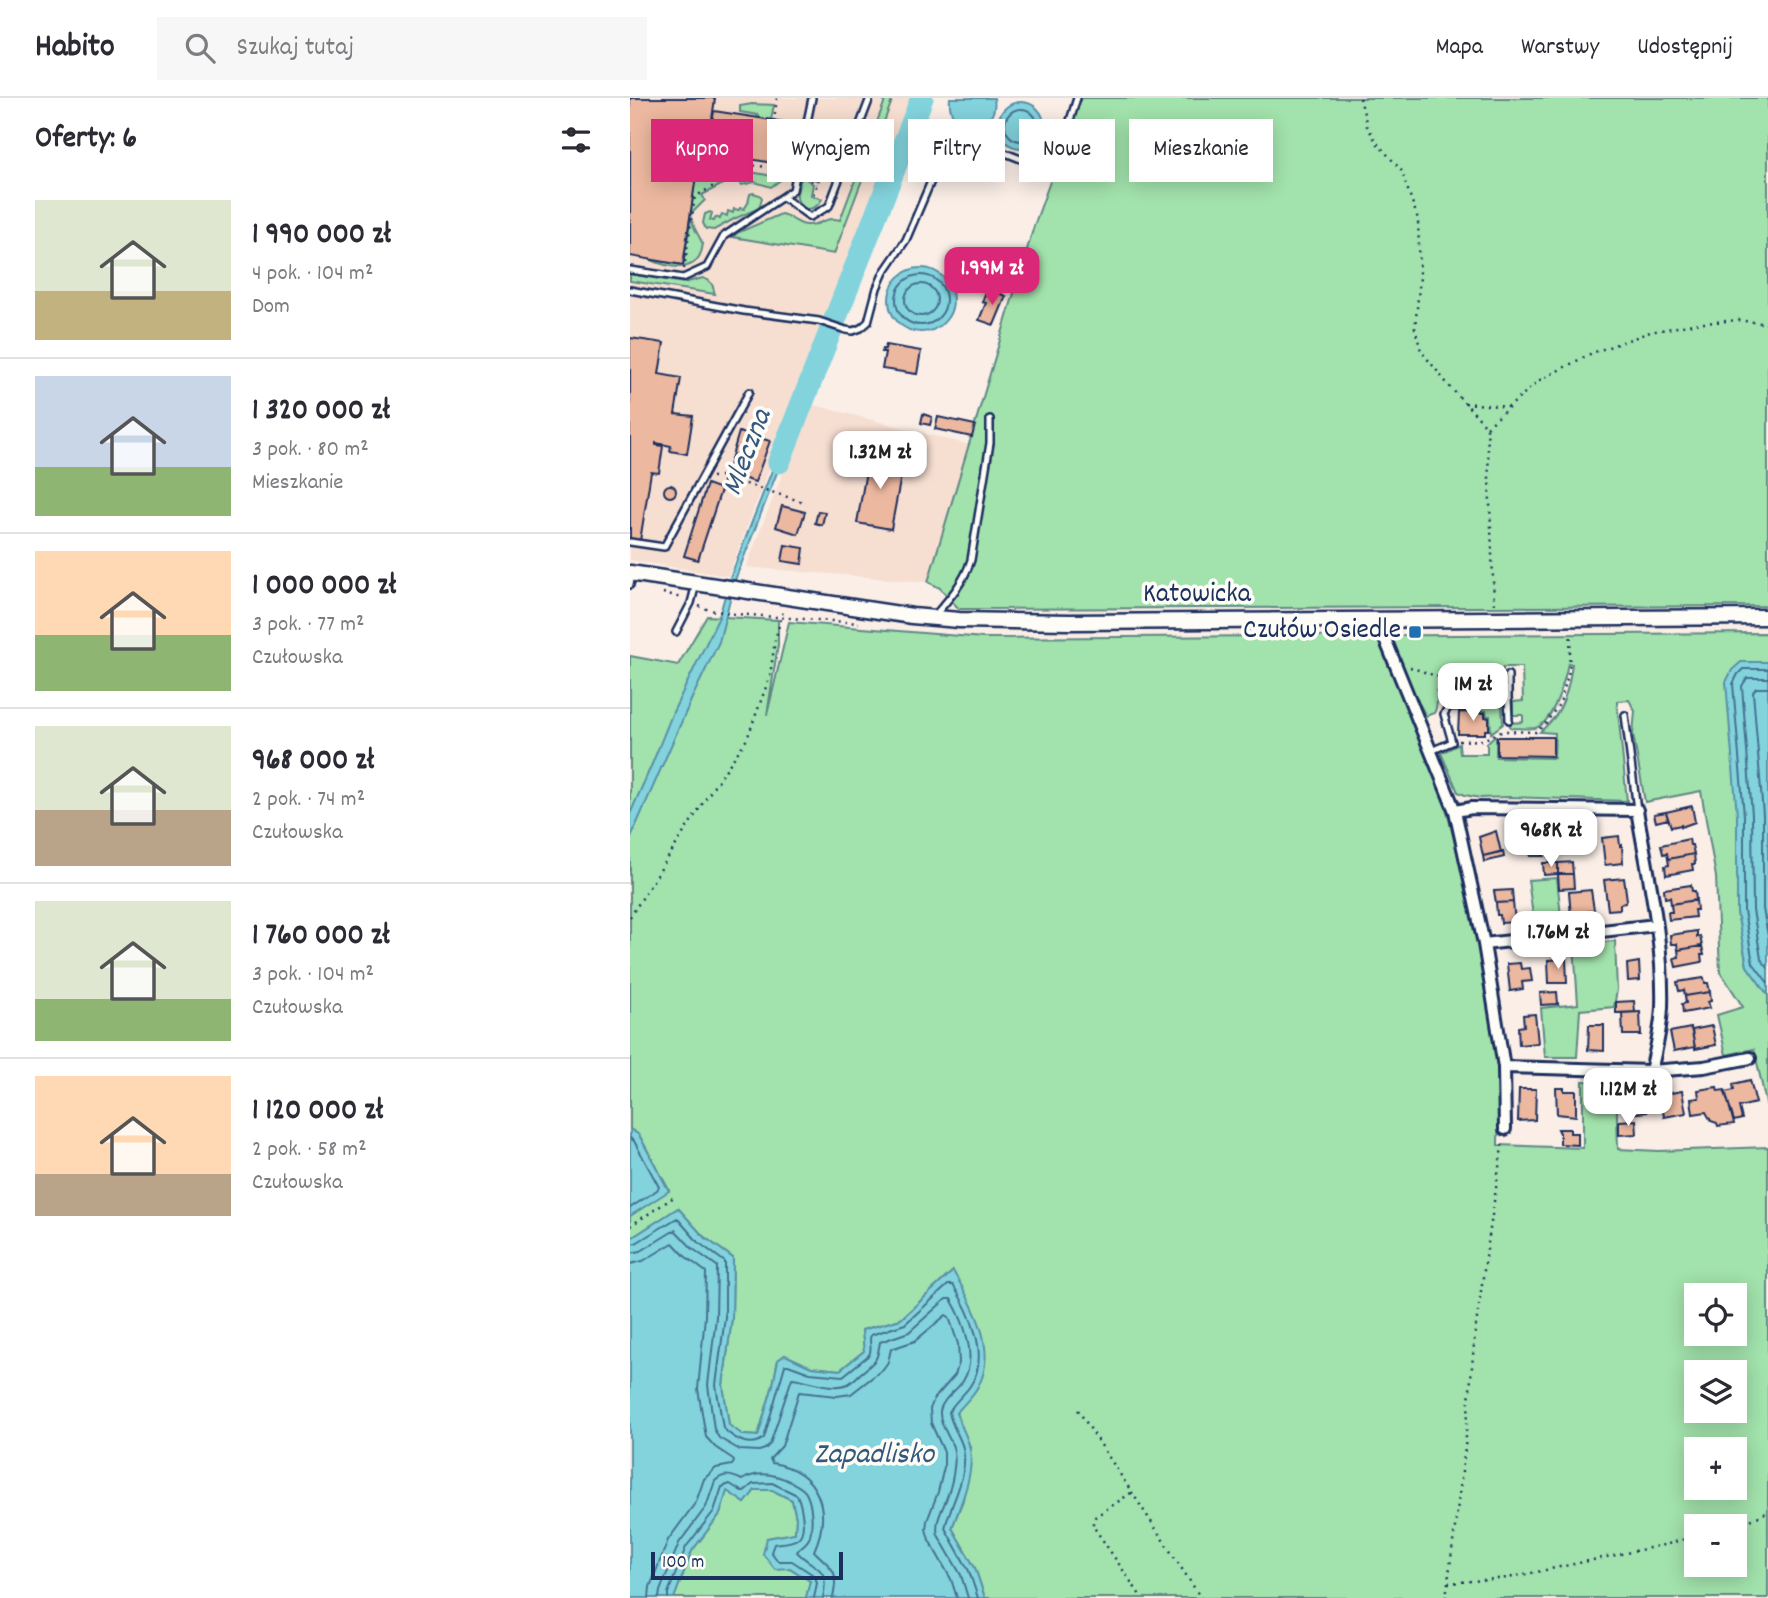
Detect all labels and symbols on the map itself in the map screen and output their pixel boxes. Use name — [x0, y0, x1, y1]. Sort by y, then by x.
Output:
pin: 1.99M zł — [920, 248, 1064, 307]
water label: Mleczna — [713, 402, 786, 502]
pin: 1.32M zł — [808, 432, 952, 491]
street label: Katowicka — [1143, 576, 1252, 616]
place label: Czułów Osiedle — [1243, 612, 1401, 652]
marker: Czułów Osiedle — [1407, 624, 1423, 640]
pin: 1M zł — [1424, 664, 1522, 723]
pin: 968K zł — [1486, 810, 1616, 869]
pin: 1.76M zł — [1486, 912, 1630, 971]
pin: 1.12M zł — [1556, 1068, 1700, 1128]
water label: Zapadlisko — [814, 1435, 936, 1478]
scale bar — [651, 1549, 844, 1581]

